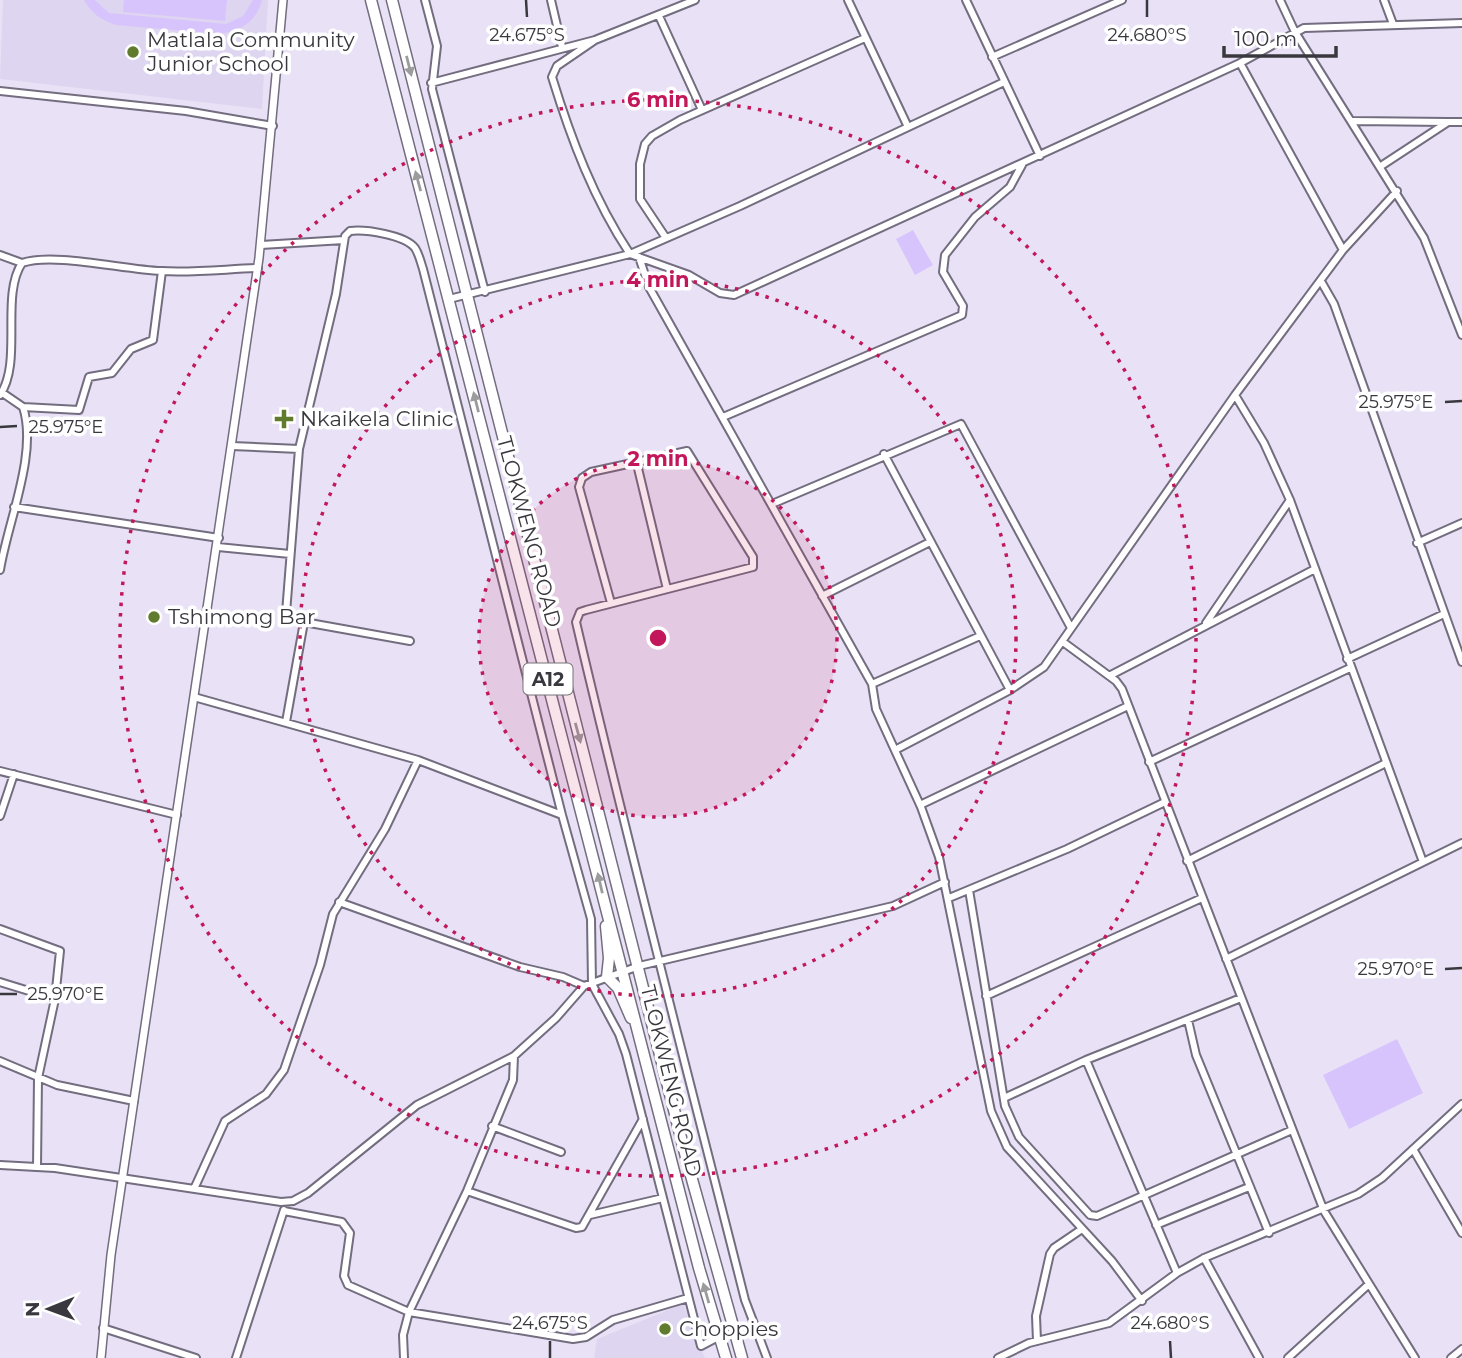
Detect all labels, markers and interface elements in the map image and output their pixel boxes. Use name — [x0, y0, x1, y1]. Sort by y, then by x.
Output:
scale bar — [1224, 14, 1336, 58]
text: 24.675°S — [489, 24, 565, 46]
text: 24.680°S — [1107, 24, 1187, 46]
text: 100 m — [1234, 26, 1297, 51]
place label: Matlala Community Junior School — [146, 27, 355, 76]
marker: Matlala Community Junior School — [125, 44, 141, 60]
one-way arrow — [404, 55, 415, 77]
text: 6 min — [627, 87, 689, 112]
one-way arrow — [412, 170, 423, 192]
text: 4 min — [626, 267, 690, 292]
one-way arrow — [470, 391, 480, 412]
text: 25.975°E — [1359, 391, 1433, 413]
place label: Nkaikela Clinic — [300, 406, 454, 431]
marker: Nkaikela Clinic — [274, 409, 294, 429]
text: 25.975°E — [29, 416, 103, 438]
street label: TLOKWENG ROAD — [492, 434, 567, 630]
text: 2 min — [627, 446, 689, 471]
place label: Tshimong Bar — [168, 604, 316, 629]
marker: Tshimong Bar — [146, 609, 162, 625]
centre of rings — [646, 626, 670, 650]
road number: A12 — [524, 664, 572, 694]
one-way arrow — [573, 723, 584, 745]
one-way arrow — [594, 872, 605, 894]
text: 25.970°E — [1358, 958, 1434, 980]
street label: TLOKWENG ROAD — [636, 982, 707, 1179]
text: 25.970°E — [28, 983, 104, 1005]
north arrow — [14, 1274, 84, 1344]
one-way arrow — [700, 1281, 711, 1303]
text: N — [21, 1301, 44, 1317]
text: 24.675°S — [512, 1312, 588, 1334]
text: 24.680°S — [1130, 1312, 1210, 1334]
place label: Choppies — [679, 1316, 778, 1341]
marker: Choppies — [657, 1321, 673, 1337]

